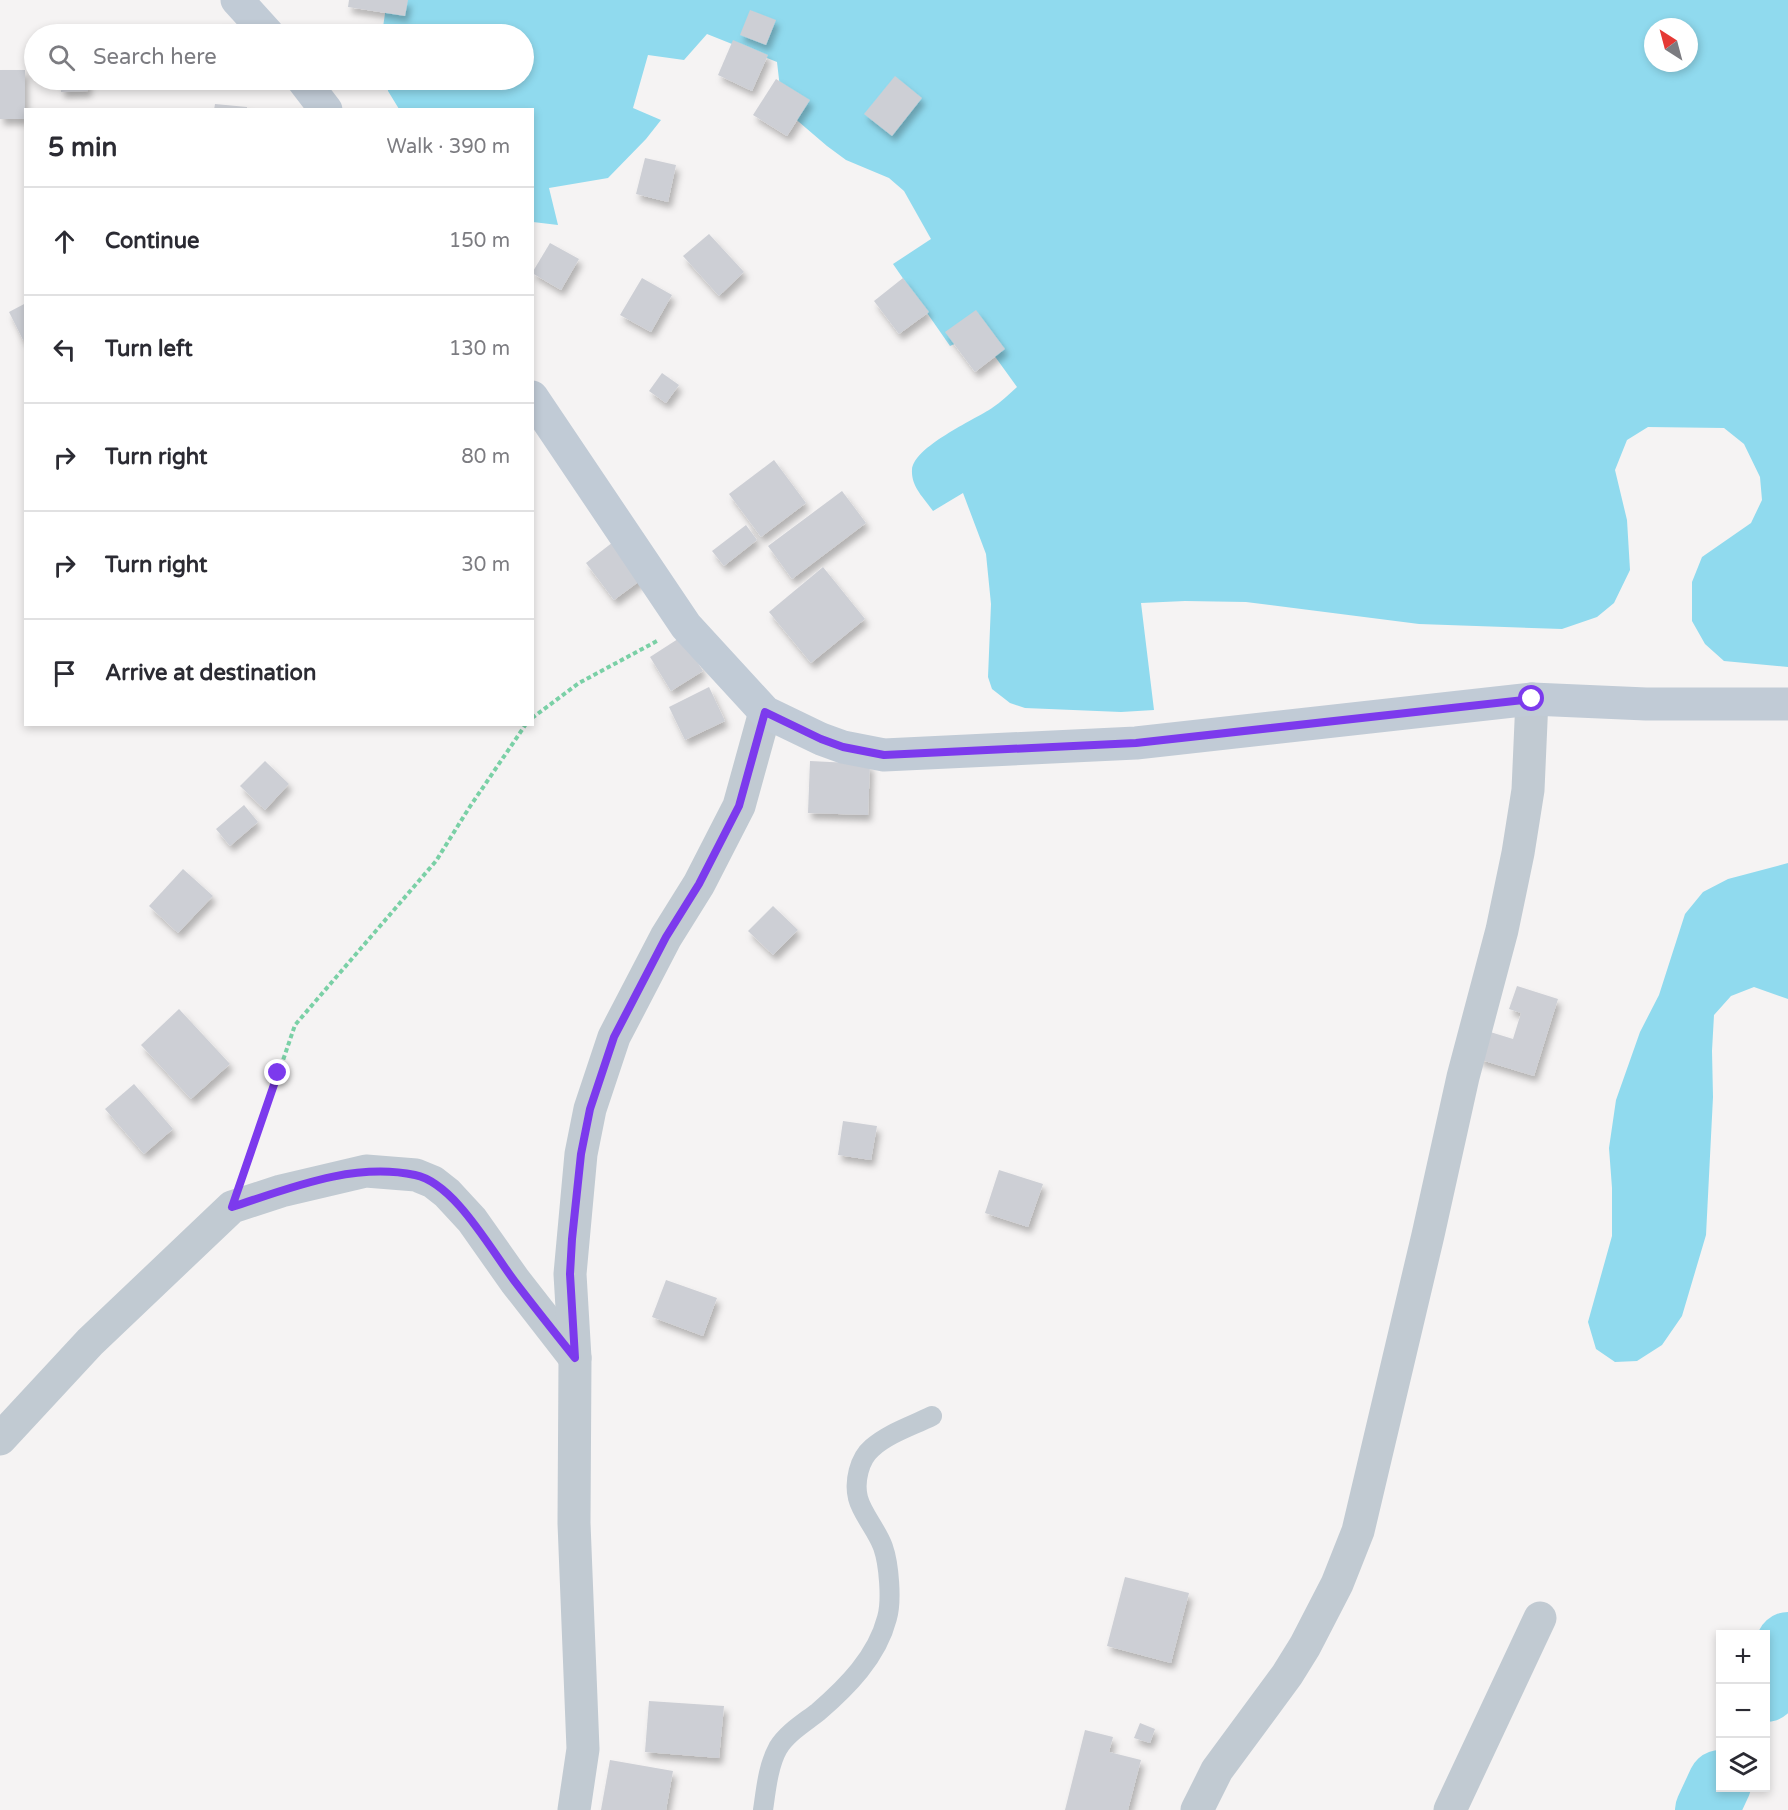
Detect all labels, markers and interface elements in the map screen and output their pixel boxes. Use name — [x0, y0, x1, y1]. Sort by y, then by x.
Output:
north arrow — [1644, 18, 1698, 72]
search box — [24, 24, 534, 90]
icon: search — [45, 41, 78, 74]
text: Search here — [93, 44, 217, 70]
text: 5 min — [48, 132, 117, 163]
text: Walk · 390 m — [387, 135, 510, 159]
icon: ahead — [48, 225, 81, 258]
text: Continue — [105, 228, 200, 254]
text: 150 m — [449, 229, 510, 253]
icon: left — [48, 333, 81, 366]
text: Turn left — [105, 336, 193, 362]
text: 130 m — [449, 337, 510, 361]
icon: right — [48, 441, 81, 474]
text: Turn right — [105, 444, 207, 470]
text: 80 m — [461, 445, 510, 469]
icon: right — [48, 549, 81, 582]
text: Turn right — [105, 552, 207, 578]
text: 30 m — [461, 553, 510, 577]
icon: arrive — [48, 657, 81, 690]
text: Arrive at destination — [105, 660, 316, 686]
route start — [1518, 685, 1544, 711]
route end — [264, 1059, 290, 1085]
map controls — [1716, 1630, 1770, 1792]
button: + — [1716, 1630, 1770, 1684]
button: − — [1716, 1684, 1770, 1738]
button: layers — [1716, 1738, 1770, 1792]

